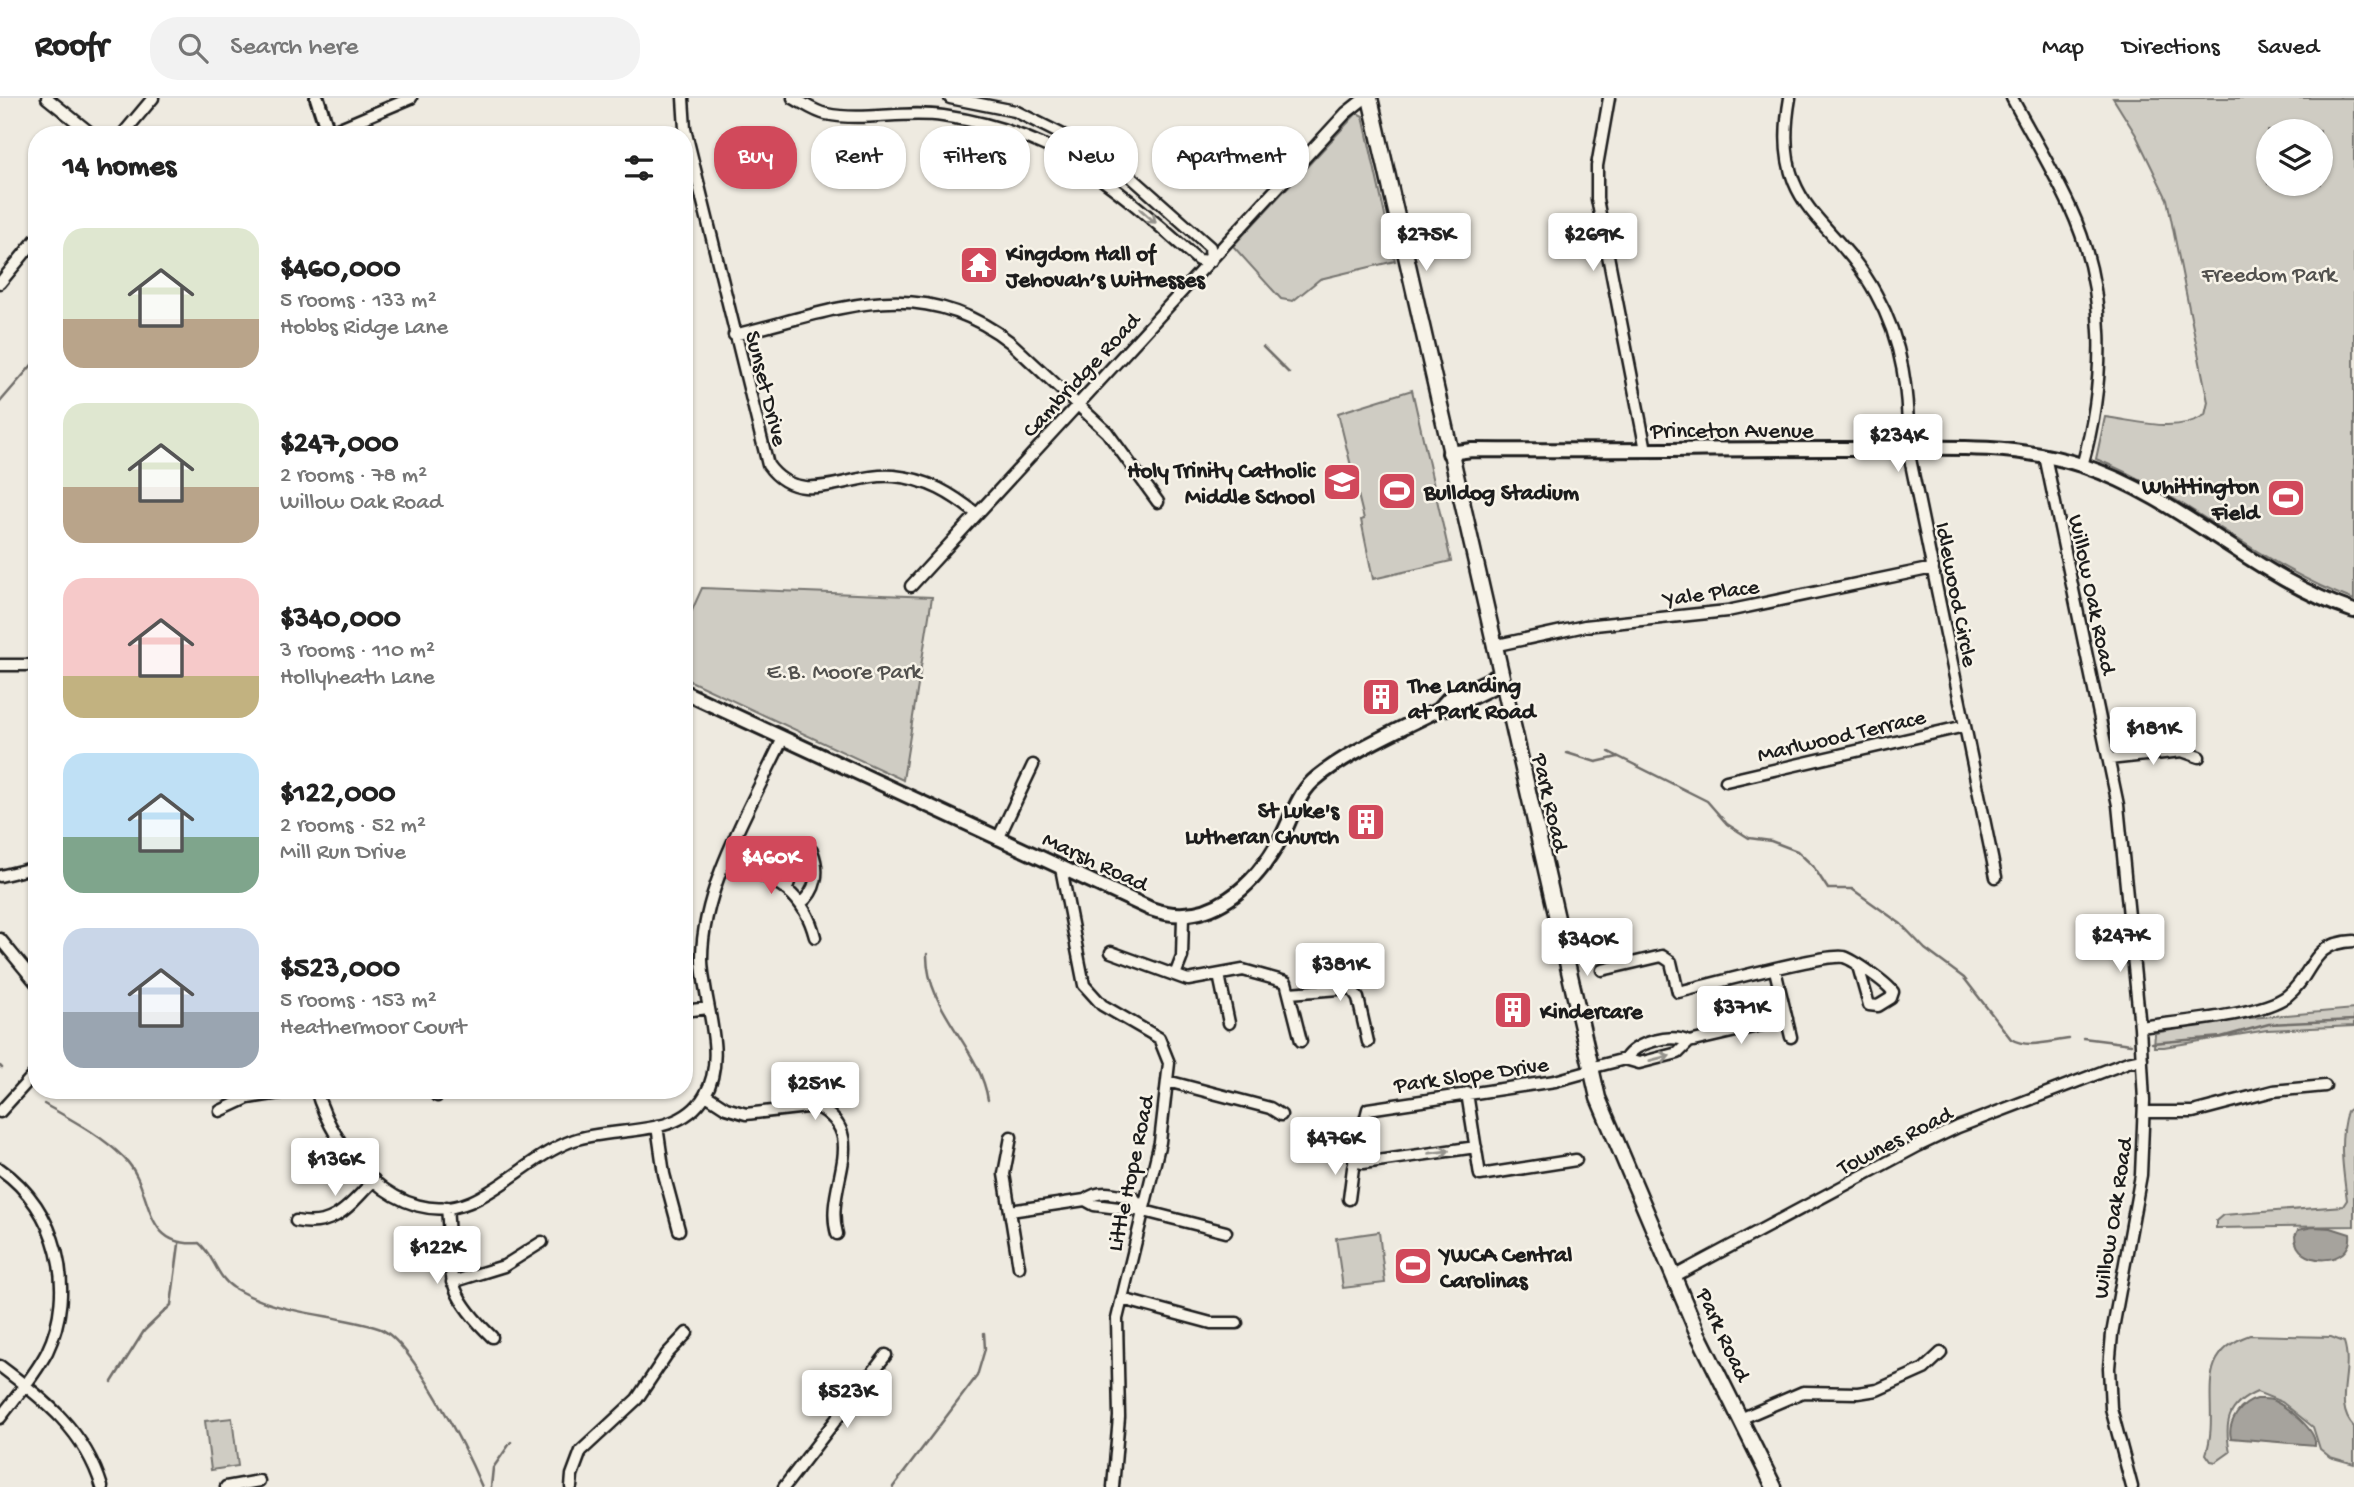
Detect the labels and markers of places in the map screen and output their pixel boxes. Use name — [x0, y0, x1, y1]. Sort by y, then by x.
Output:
pin: $275K — [1377, 214, 1475, 273]
pin: $269K — [1544, 214, 1642, 273]
place label: Kingdom Hall of Jehovah’s Witnesses — [1005, 242, 1206, 295]
temple icon: Kingdom Hall of Jehovah’s Witnesses — [958, 244, 1000, 286]
pin: $234K — [1849, 414, 1947, 474]
place label: Holy Trinity Catholic Middle School — [1127, 459, 1316, 512]
school or university icon: Holy Trinity Catholic Middle School — [1321, 461, 1363, 503]
sports icon: Bulldog Stadium — [1376, 470, 1418, 512]
place label: Whittington Field — [2141, 475, 2262, 528]
sports icon: Whittington Field — [2265, 477, 2307, 519]
place label: Bulldog Stadium — [1423, 481, 1580, 508]
place label: The Landing at Park Road — [1406, 674, 1538, 727]
building icon: The Landing at Park Road — [1360, 676, 1402, 718]
pin: $181K — [2104, 708, 2202, 767]
place label: St Luke's Lutheran Church — [1185, 799, 1341, 852]
building icon: St Luke's Lutheran Church — [1345, 801, 1387, 843]
pin: $460K — [722, 836, 820, 896]
pin: $247K — [2071, 914, 2169, 974]
pin: $340K — [1538, 918, 1636, 978]
pin: $381K — [1291, 944, 1389, 1003]
pin: $371K — [1692, 986, 1790, 1046]
building icon: Kindercare — [1492, 989, 1534, 1031]
place label: Kindercare — [1539, 1000, 1644, 1027]
pin: $251K — [766, 1062, 864, 1122]
pin: $476K — [1286, 1118, 1384, 1177]
pin: $136K — [286, 1138, 384, 1198]
pin: $122K — [388, 1226, 486, 1286]
place label: YWCA Central Carolinas — [1437, 1243, 1572, 1296]
sports icon: YWCA Central Carolinas — [1392, 1245, 1434, 1287]
pin: $523K — [798, 1370, 896, 1430]

